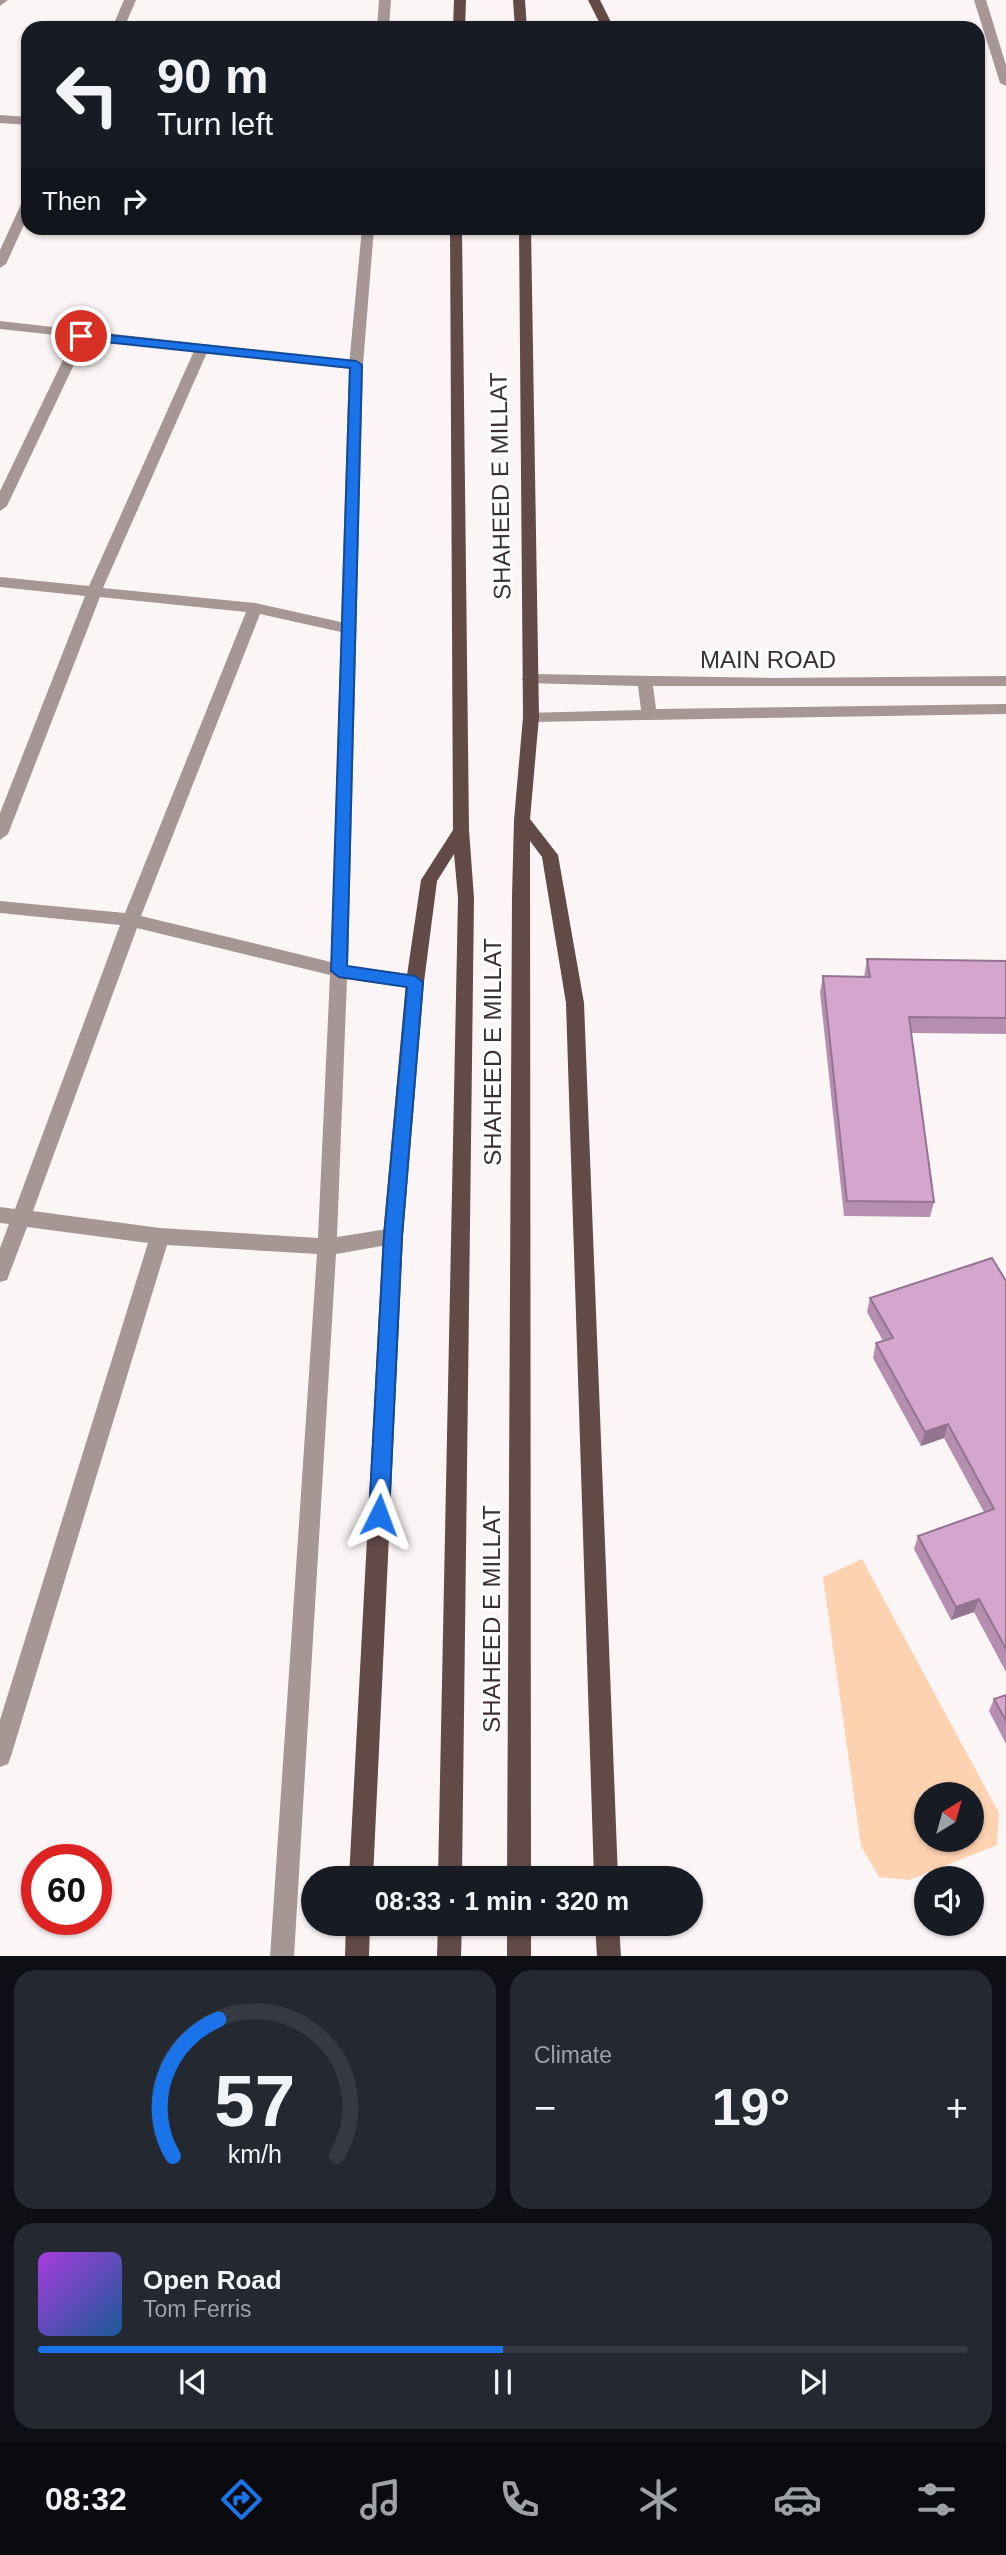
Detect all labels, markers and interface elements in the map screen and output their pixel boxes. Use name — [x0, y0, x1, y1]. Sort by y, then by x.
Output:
icon: left — [42, 49, 133, 140]
text: 90 m — [157, 49, 269, 103]
text: Turn left — [157, 106, 273, 142]
icon: right — [115, 182, 153, 220]
text: Then — [42, 186, 101, 216]
pin — [51, 306, 111, 366]
icon: arrive — [62, 317, 100, 355]
street label: SHAHEED E MILLAT — [485, 372, 515, 600]
street label: MAIN ROAD — [700, 646, 836, 673]
street label: SHAHEED E MILLAT — [479, 938, 506, 1166]
position arrow — [342, 1478, 416, 1552]
street label: SHAHEED E MILLAT — [478, 1505, 505, 1733]
north arrow — [914, 1782, 984, 1852]
map controls — [914, 1782, 984, 1936]
speed limit sign: 60 — [21, 1844, 112, 1935]
button: sound — [914, 1866, 984, 1936]
text: 08:33 · 1 min · 320 m — [375, 1886, 629, 1916]
text: Climate — [534, 2042, 612, 2068]
text: 57 — [215, 2060, 295, 2141]
text: 19° — [712, 2078, 790, 2136]
text: − — [534, 2087, 556, 2129]
text: + — [946, 2087, 968, 2129]
text: km/h — [228, 2139, 282, 2167]
text: Open Road — [143, 2265, 282, 2295]
text: Tom Ferris — [143, 2296, 252, 2322]
icon: previous — [174, 2363, 212, 2401]
icon: pause — [484, 2363, 522, 2401]
icon: next — [794, 2363, 832, 2401]
icon: directions — [217, 2475, 266, 2524]
icon: music — [356, 2475, 405, 2524]
icon: phone — [495, 2475, 544, 2524]
icon: climate — [634, 2475, 683, 2524]
icon: car — [773, 2475, 822, 2524]
icon: filters — [912, 2475, 961, 2524]
text: 08:32 — [45, 2481, 127, 2517]

